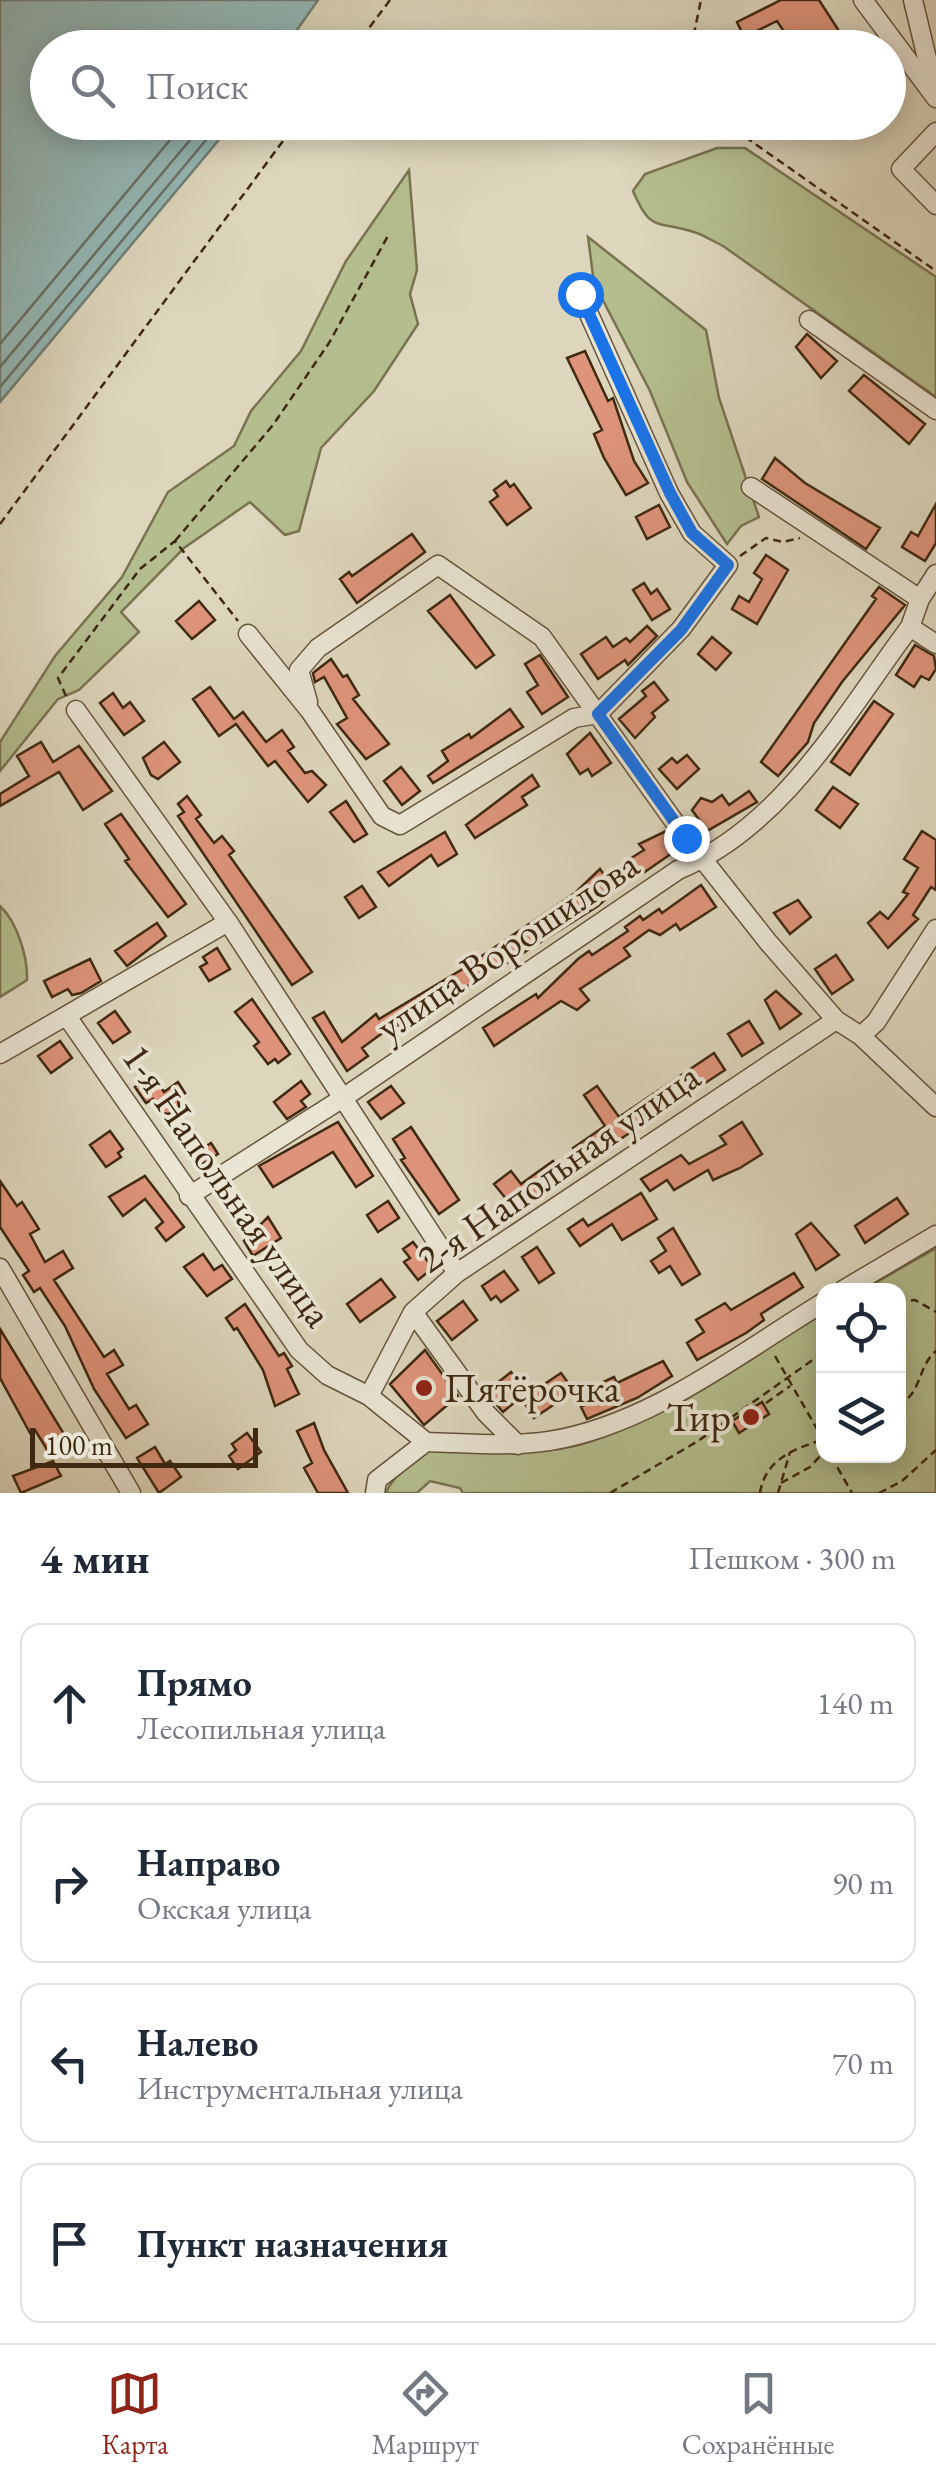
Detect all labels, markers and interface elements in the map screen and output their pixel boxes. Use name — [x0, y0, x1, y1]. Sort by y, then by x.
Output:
search box — [30, 30, 906, 140]
icon: search — [65, 58, 120, 113]
text: Поиск — [145, 61, 248, 110]
route start — [558, 272, 604, 318]
route end — [664, 816, 710, 862]
street label: улица Ворошилова — [366, 838, 648, 1052]
street label: 1-я Напольная улица — [111, 1033, 345, 1337]
street label: 2-я Напольная улица — [406, 1050, 710, 1284]
map controls — [816, 1283, 906, 1463]
button: locate — [816, 1283, 906, 1373]
place label: Пятёрочка — [444, 1362, 620, 1414]
button: layers — [816, 1373, 906, 1463]
marker: Пятёрочка — [413, 1377, 435, 1399]
place label: Тир — [666, 1391, 731, 1443]
marker: Тир — [740, 1406, 762, 1428]
scale bar — [30, 1423, 258, 1468]
text: 100 m — [45, 1427, 113, 1463]
text: 4 мин — [40, 1531, 149, 1586]
text: Пешком · 300 m — [688, 1537, 896, 1579]
text: Прямо — [137, 1658, 252, 1707]
icon: ahead — [42, 1676, 97, 1731]
text: 140 m — [817, 1682, 894, 1724]
text: Лесопильная улица — [137, 1707, 386, 1749]
text: Направо — [137, 1838, 280, 1887]
icon: right — [42, 1856, 97, 1911]
text: 90 m — [832, 1862, 894, 1904]
text: Окская улица — [137, 1887, 312, 1929]
text: Налево — [137, 2018, 258, 2067]
icon: left — [42, 2036, 97, 2091]
text: 70 m — [832, 2042, 894, 2084]
text: Инструментальная улица — [137, 2067, 463, 2109]
icon: arrive — [42, 2216, 97, 2271]
text: Пункт назначения — [137, 2219, 448, 2268]
tab: Карта — [102, 2366, 168, 2462]
tab: Маршрут — [371, 2366, 479, 2462]
tab: Сохранённые — [682, 2366, 834, 2462]

